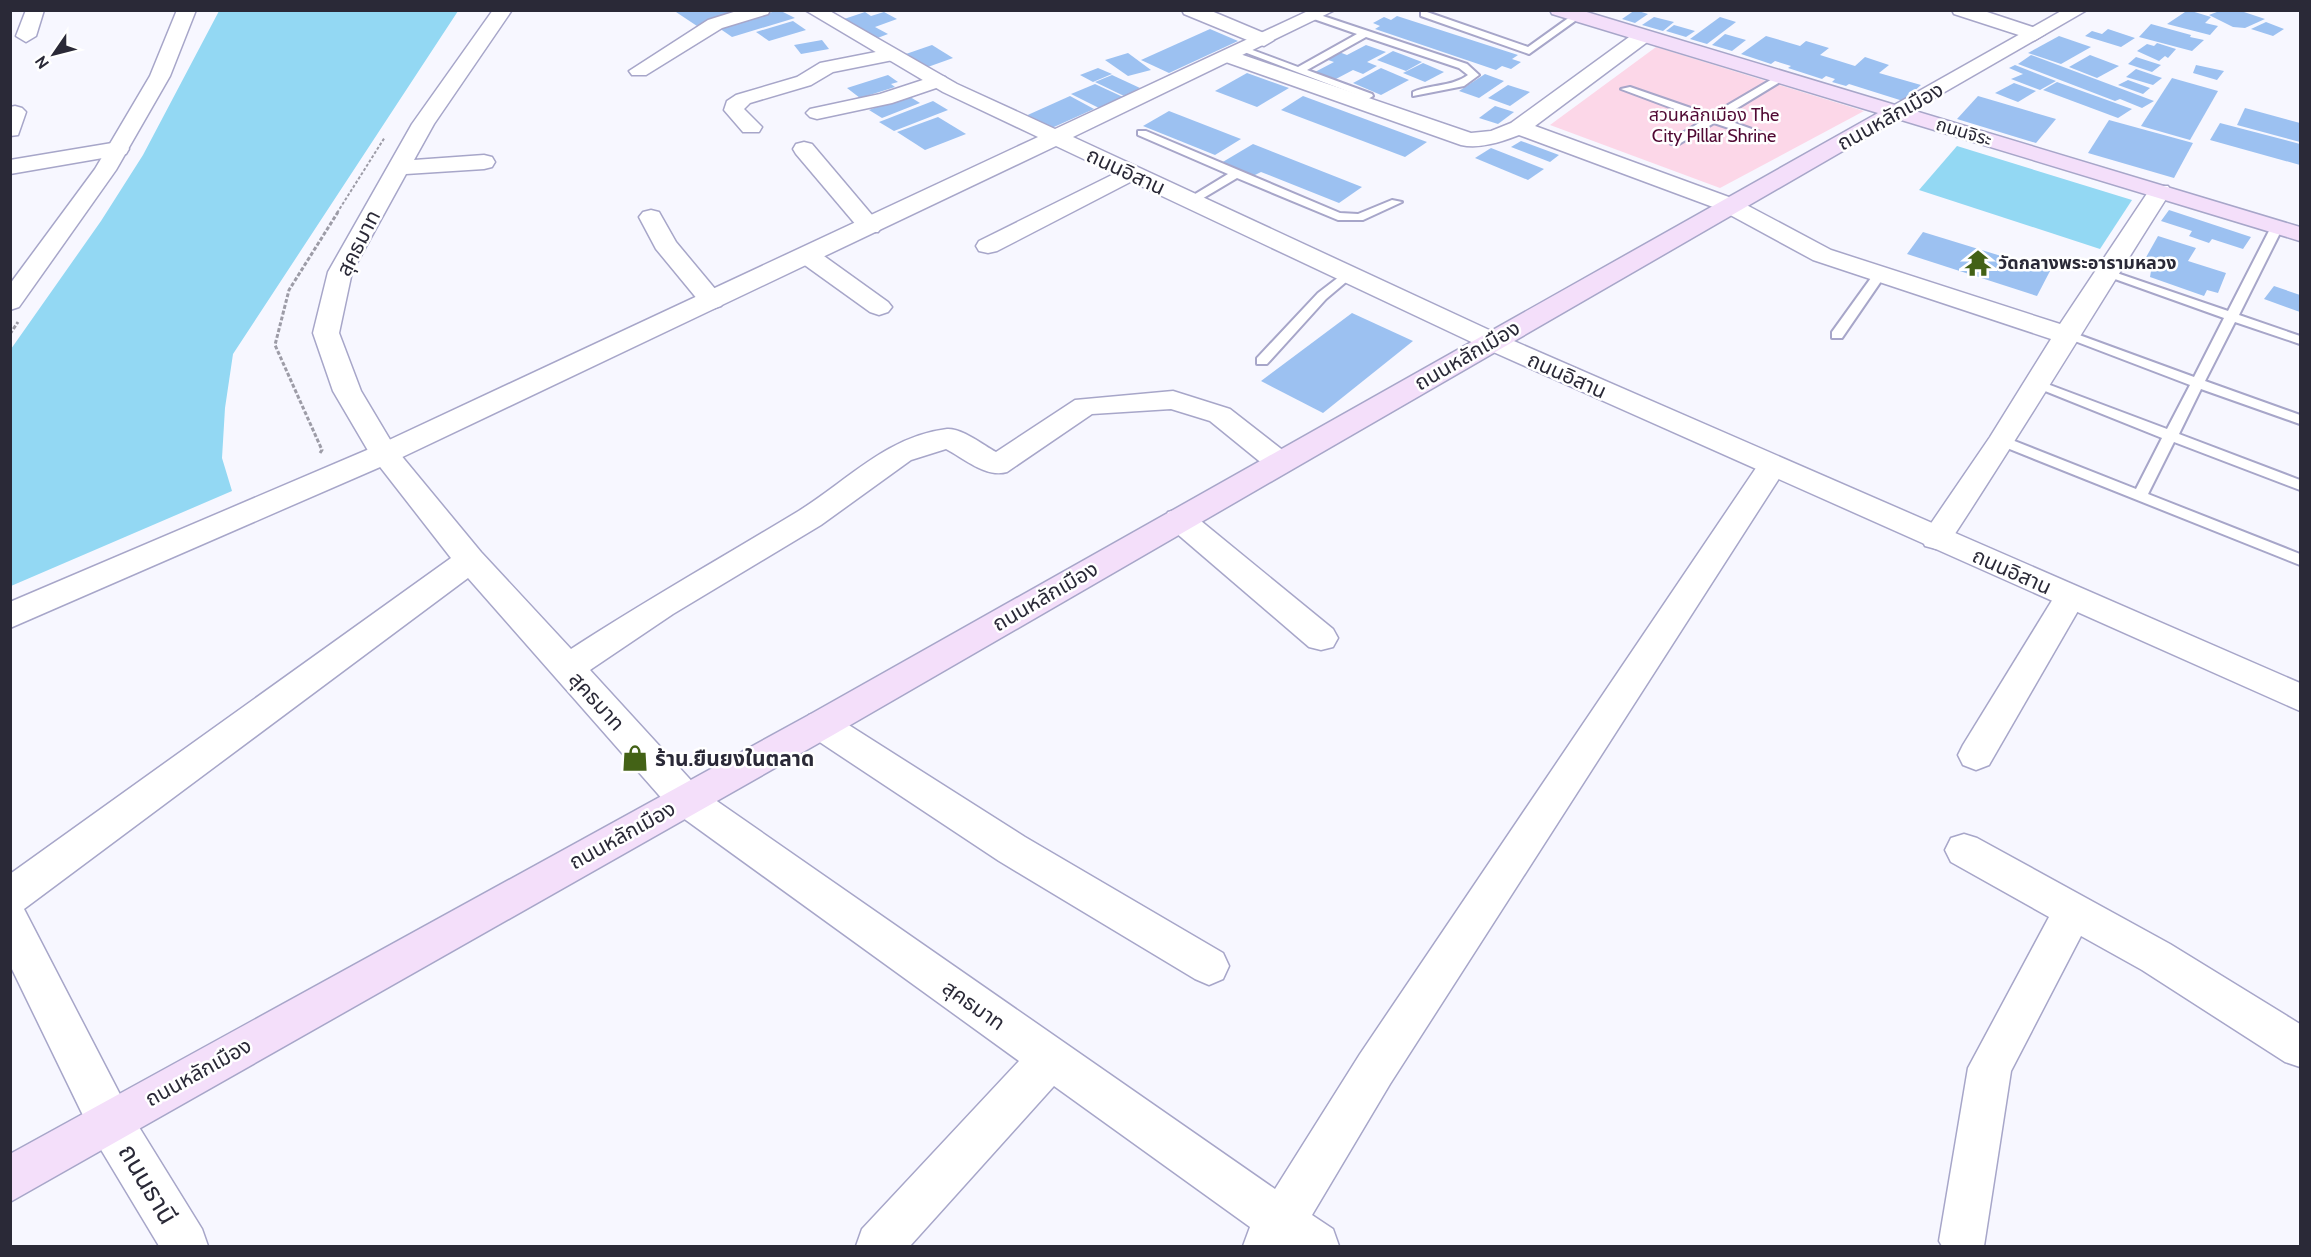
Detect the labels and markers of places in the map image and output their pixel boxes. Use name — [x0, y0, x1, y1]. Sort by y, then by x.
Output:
temple icon: วัดกลางพระอารามหลวง — [1963, 248, 1993, 278]
place label: วัดกลางพระอารามหลวง — [1998, 252, 2176, 274]
shop icon: ร้าน.ยืนยงในตลาด — [620, 743, 650, 773]
place label: ร้าน.ยืนยงในตลาด — [655, 746, 814, 771]

